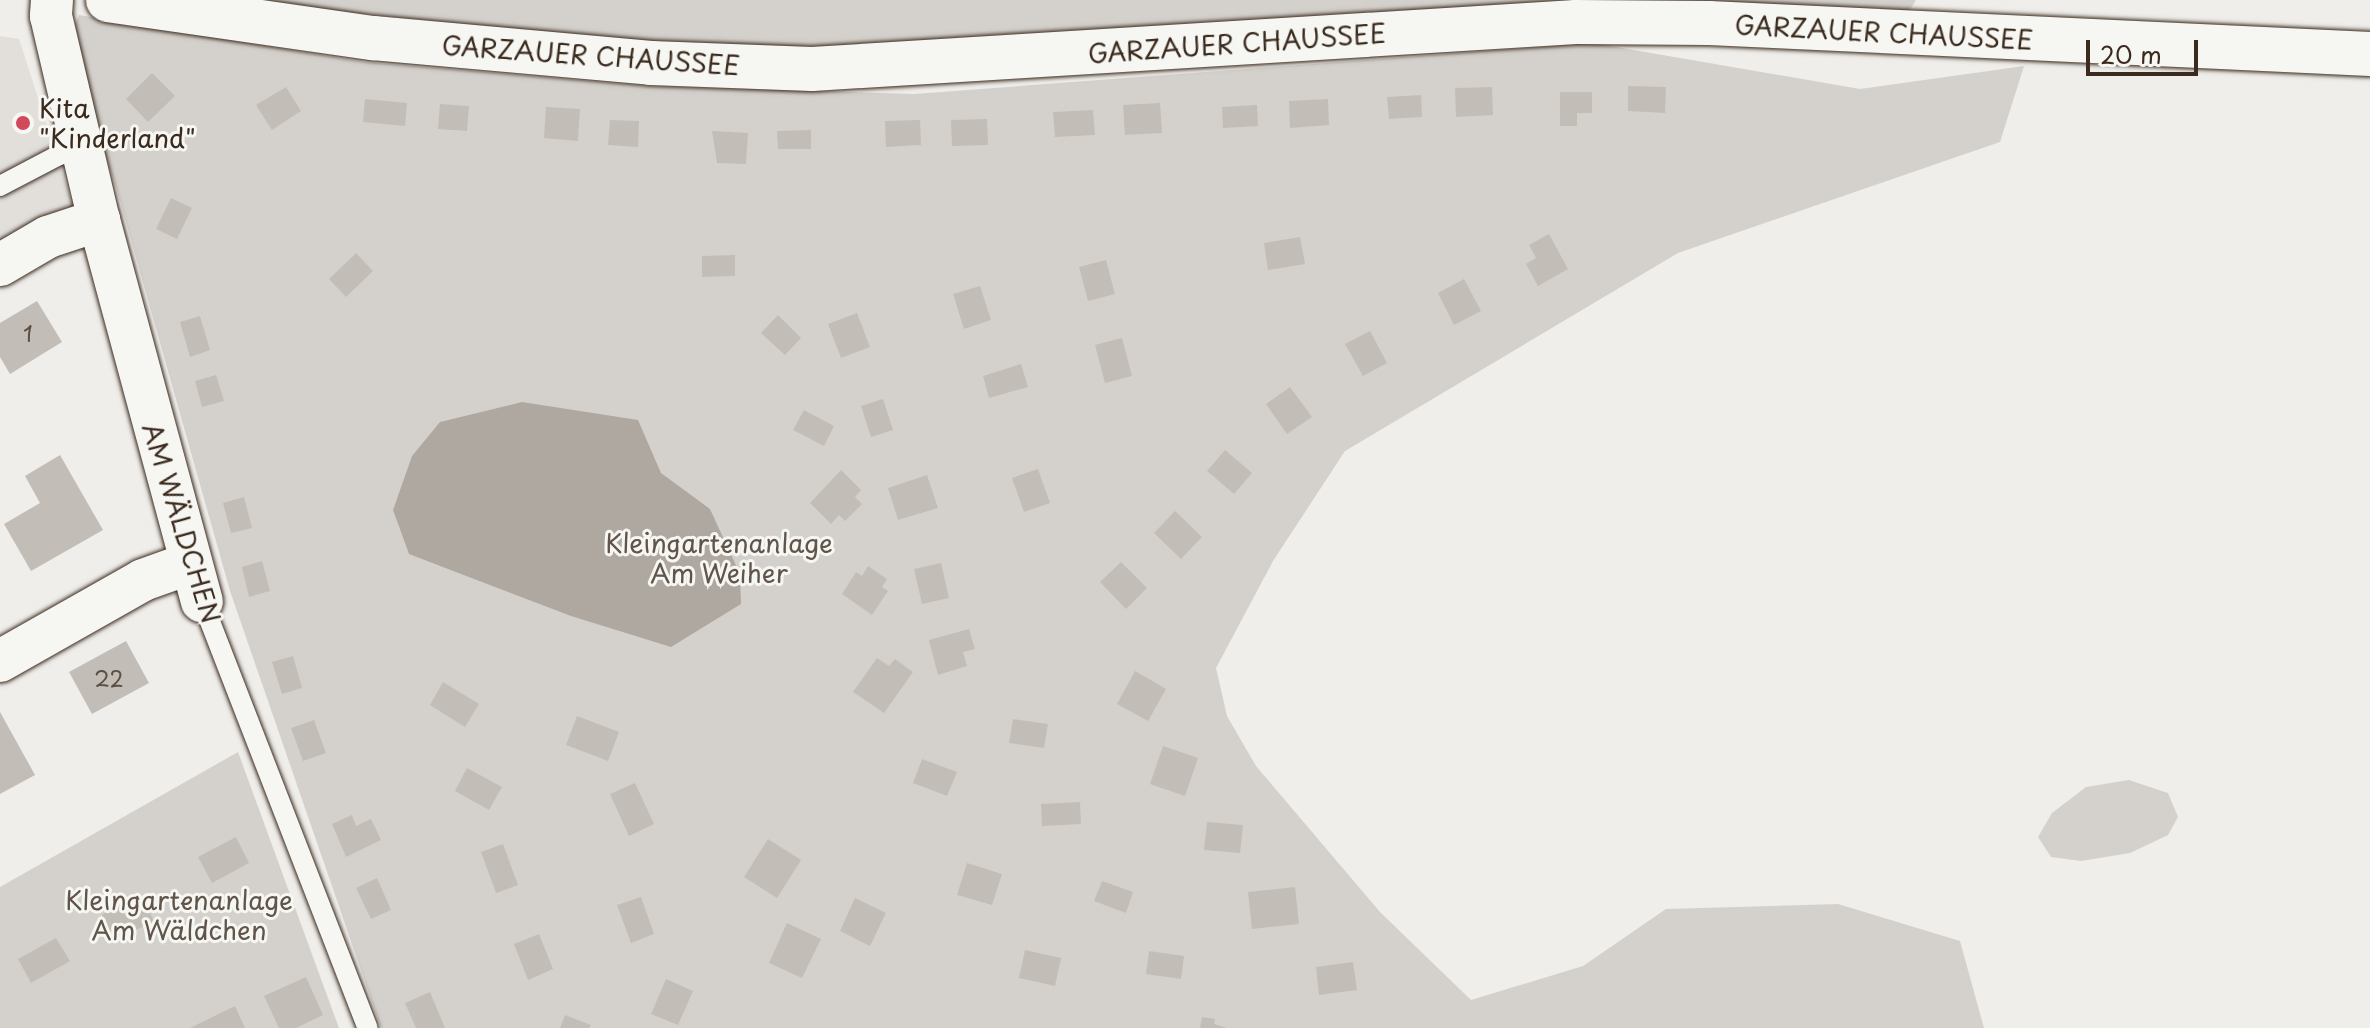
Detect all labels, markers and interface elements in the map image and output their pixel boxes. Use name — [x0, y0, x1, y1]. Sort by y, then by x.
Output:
street label: GARZAUER CHAUSSEE — [1733, 9, 2035, 55]
street label: GARZAUER CHAUSSEE — [1085, 17, 1389, 69]
scale bar — [2090, 24, 2202, 74]
street label: GARZAUER CHAUSSEE — [439, 29, 743, 81]
text: 20 m — [2100, 36, 2162, 72]
place label: Kita "Kinderland" — [39, 92, 196, 154]
marker: Kita "Kinderland" — [14, 114, 32, 132]
house number: 1 — [23, 320, 33, 346]
street label: AM WÄLDCHEN — [136, 417, 228, 629]
park label: Kleingartenanlage Am Weiher — [605, 527, 833, 588]
house number: 22 — [94, 665, 124, 691]
park label: Kleingartenanlage Am Wäldchen — [65, 884, 293, 946]

